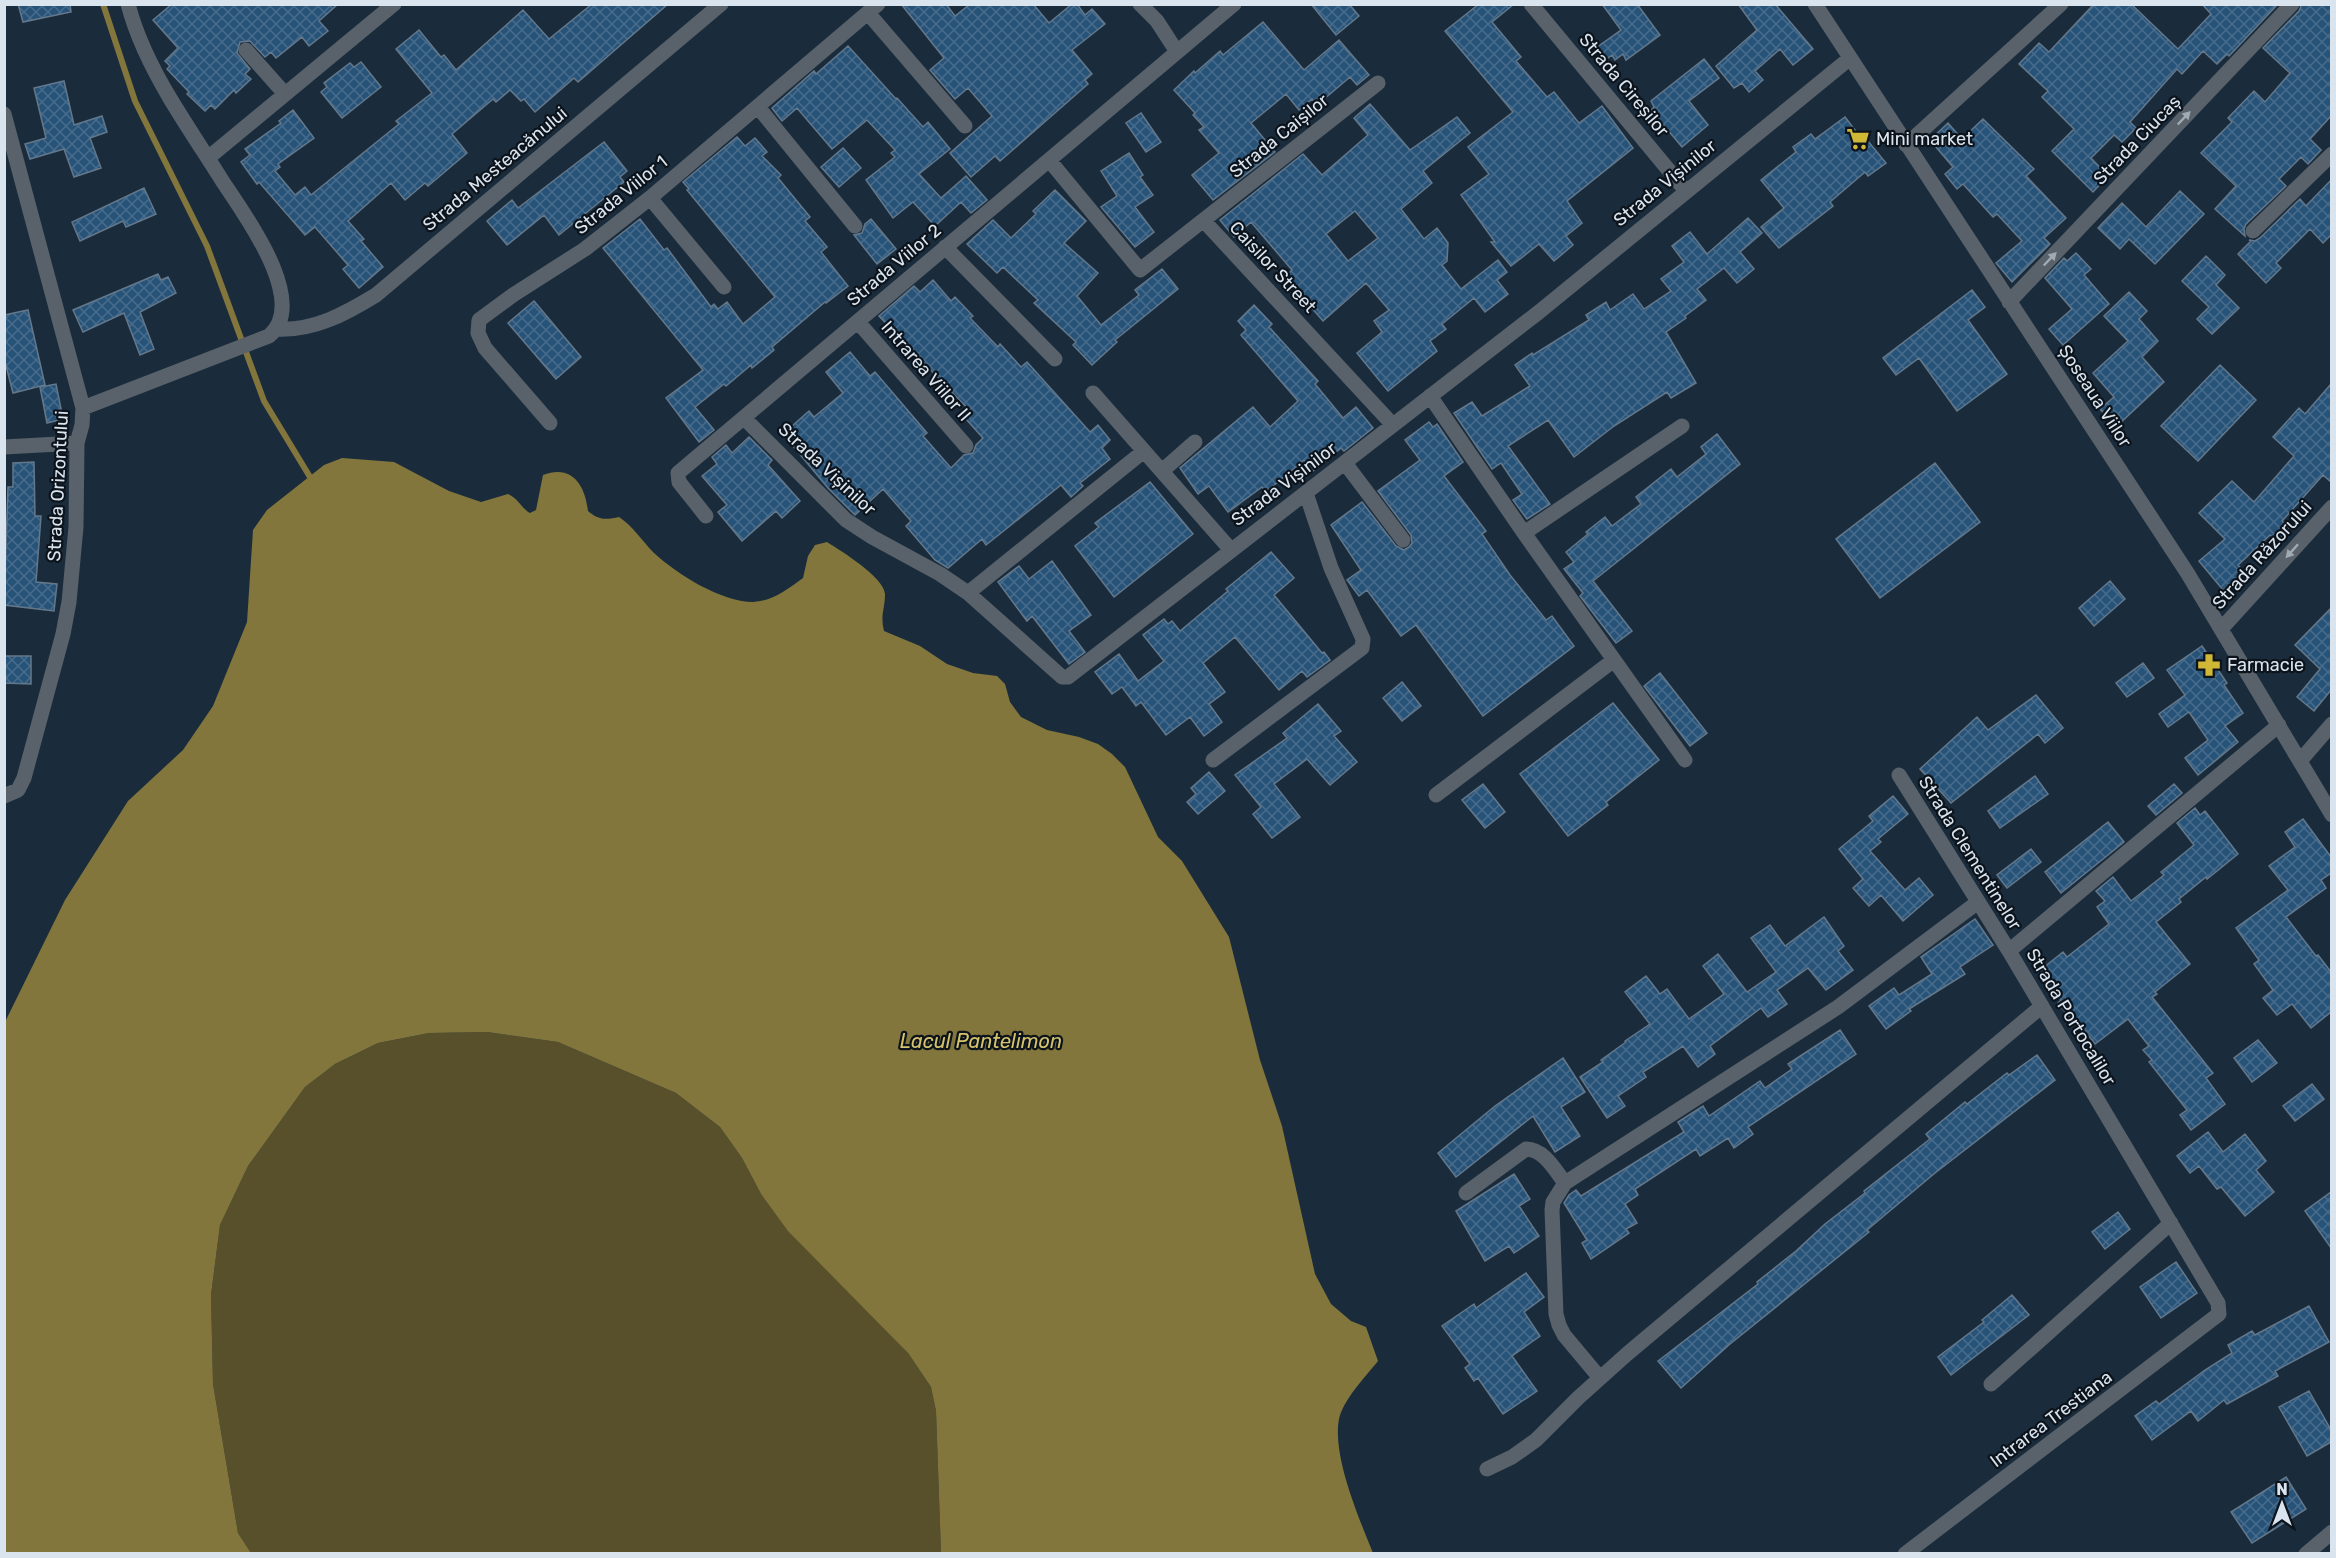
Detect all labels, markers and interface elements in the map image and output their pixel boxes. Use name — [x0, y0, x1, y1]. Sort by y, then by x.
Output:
street label: Strada Cireșilor — [1574, 29, 1674, 141]
street label: Strada Caișilor — [1225, 89, 1333, 183]
street label: Strada Ciucaș — [2089, 91, 2185, 189]
street label: Strada Mesteacănului — [418, 102, 572, 236]
one-way arrow — [2177, 111, 2190, 126]
supermarket icon: Mini market — [1845, 126, 1871, 152]
place label: Mini market — [1876, 128, 1973, 150]
street label: Strada Vișinilor — [1609, 135, 1721, 231]
street label: Strada Viilor 1 — [570, 151, 672, 239]
street label: Caisilor Street — [1225, 217, 1321, 317]
street label: Strada Viilor 2 — [842, 219, 946, 311]
one-way arrow — [2043, 252, 2057, 267]
street label: Intrarea Viilor II — [876, 316, 976, 426]
street label: Șoseaua Viilor — [2054, 341, 2136, 451]
street label: Strada Orizontului — [43, 410, 73, 562]
street label: Strada Vișinilor — [773, 418, 881, 520]
street label: Strada Vișinilor — [1227, 437, 1341, 531]
street label: Strada Răzorului — [2208, 496, 2316, 614]
one-way arrow — [2285, 543, 2299, 558]
pharmacy icon: Farmacie — [2196, 652, 2222, 678]
place label: Farmacie — [2227, 654, 2304, 676]
street label: Strada Clementinelor — [1914, 772, 2026, 934]
street label: Strada Portocalilor — [2021, 944, 2121, 1090]
water label: Lacul Pantelimon — [900, 1029, 1062, 1053]
street label: Intrarea Trestiana — [1986, 1366, 2116, 1472]
north arrow — [2252, 1474, 2312, 1534]
text: N — [2276, 1480, 2288, 1499]

